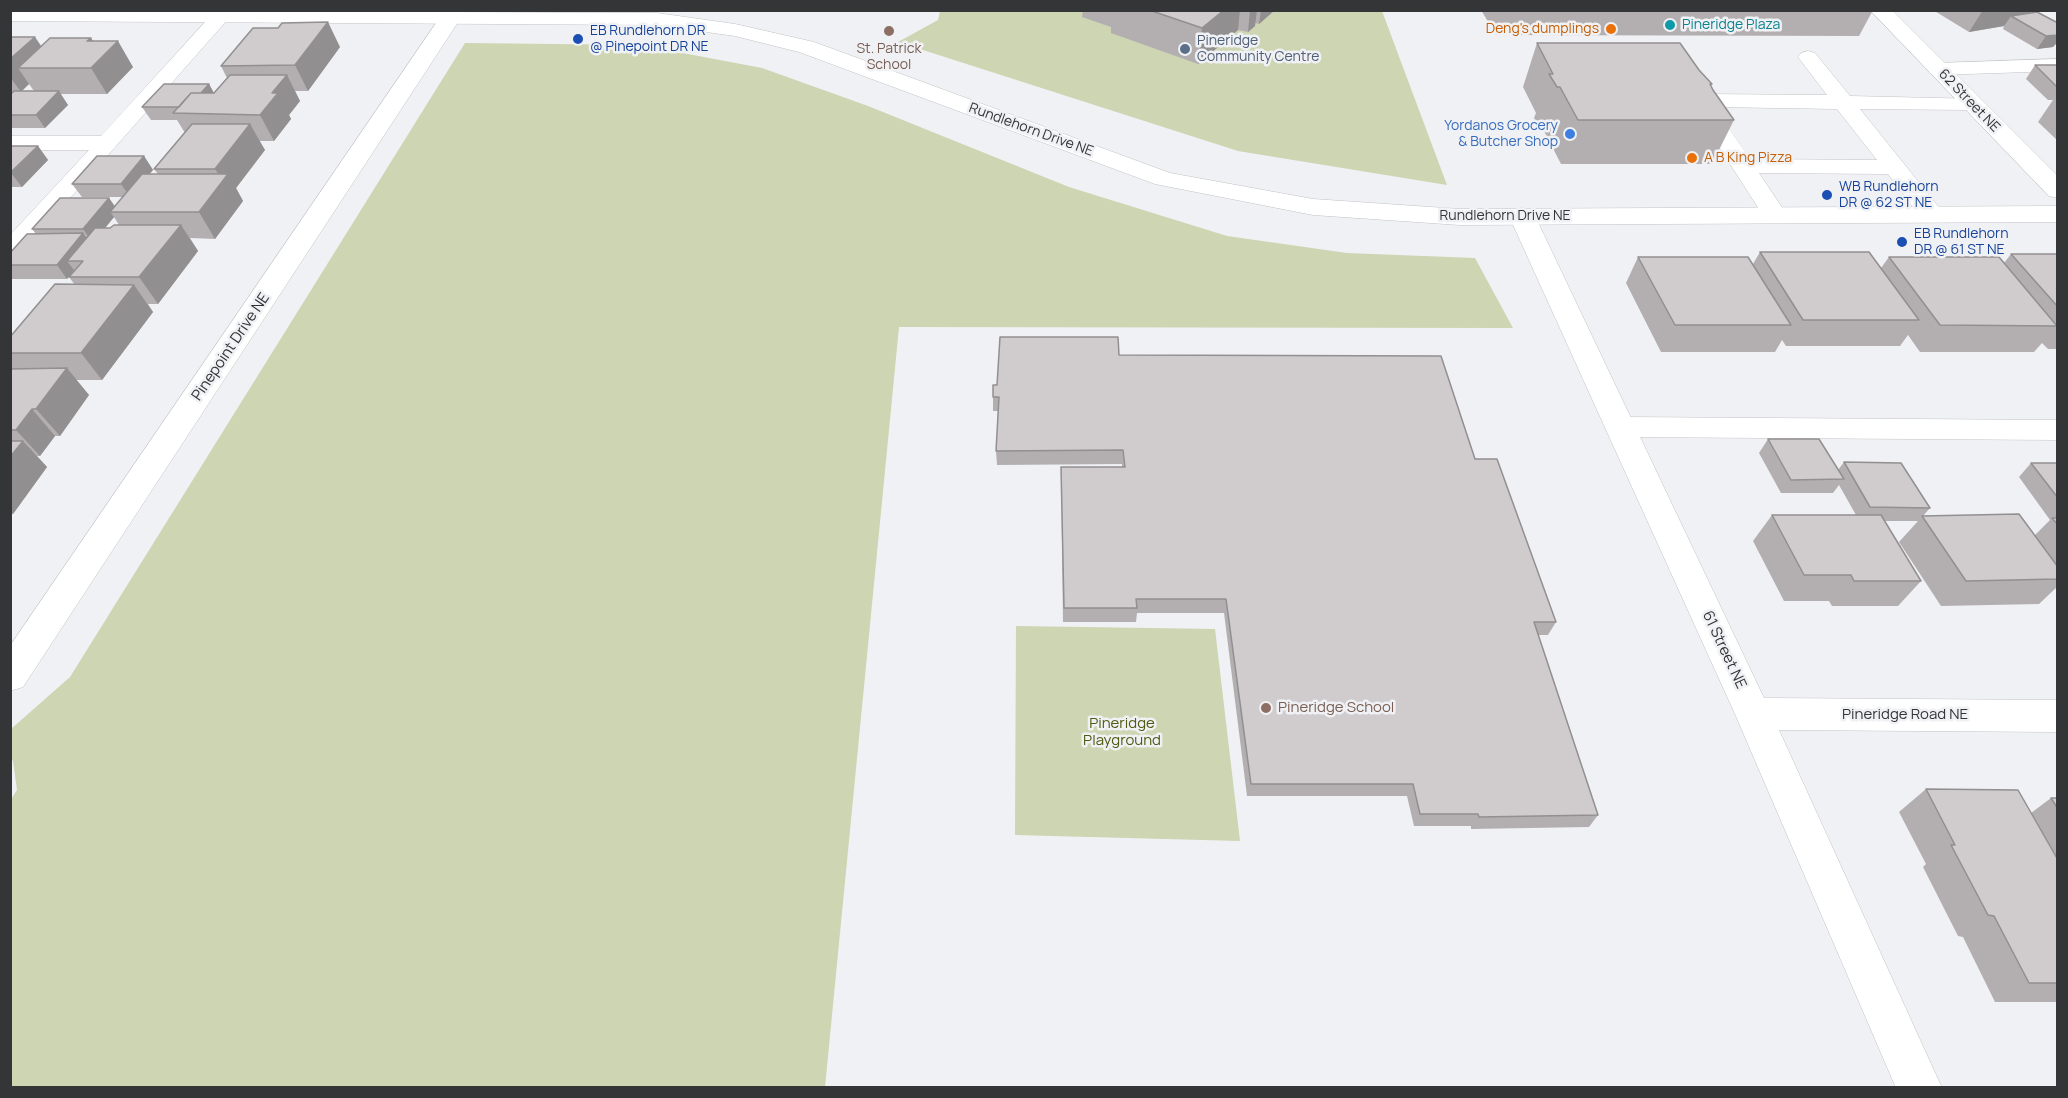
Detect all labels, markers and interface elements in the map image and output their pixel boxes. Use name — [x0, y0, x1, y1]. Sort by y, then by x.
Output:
place label: Pineridge Plaza — [1682, 17, 1780, 33]
marker: Pineridge Plaza — [1663, 18, 1677, 32]
place label: Deng's dumplings — [1486, 21, 1599, 37]
marker: Deng's dumplings — [1604, 22, 1618, 36]
place label: EB Rundlehorn DR @ Pinepoint DR NE — [590, 23, 709, 56]
marker: St. Patrick School — [882, 24, 896, 38]
marker: EB Rundlehorn DR @ Pinepoint DR NE — [571, 32, 585, 46]
place label: Pineridge Community Centre — [1197, 33, 1320, 66]
place label: St. Patrick School — [856, 41, 922, 74]
marker: Pineridge Community Centre — [1178, 42, 1192, 56]
street label: 62 Street NE — [1935, 66, 2003, 136]
street label: Rundlehorn Drive NE — [967, 100, 1095, 160]
place label: Yordanos Grocery & Butcher Shop — [1444, 118, 1558, 150]
marker: Yordanos Grocery & Butcher Shop — [1563, 127, 1577, 141]
place label: A B King Pizza — [1704, 150, 1792, 166]
marker: A B King Pizza — [1685, 151, 1699, 165]
place label: WB Rundlehorn DR @ 62 ST NE — [1839, 179, 1939, 212]
marker: WB Rundlehorn DR @ 62 ST NE — [1820, 188, 1834, 202]
street label: Rundlehorn Drive NE — [1439, 208, 1571, 224]
place label: EB Rundlehorn DR @ 61 ST NE — [1914, 226, 2008, 258]
marker: EB Rundlehorn DR @ 61 ST NE — [1895, 235, 1909, 249]
street label: Pinepoint Drive NE — [188, 290, 274, 404]
street label: 61 Street NE — [1698, 608, 1750, 692]
place label: Pineridge School — [1278, 699, 1394, 717]
marker: Pineridge School — [1259, 701, 1273, 715]
street label: Pineridge Road NE — [1842, 706, 1968, 724]
park label: Pineridge Playground — [1083, 715, 1161, 750]

